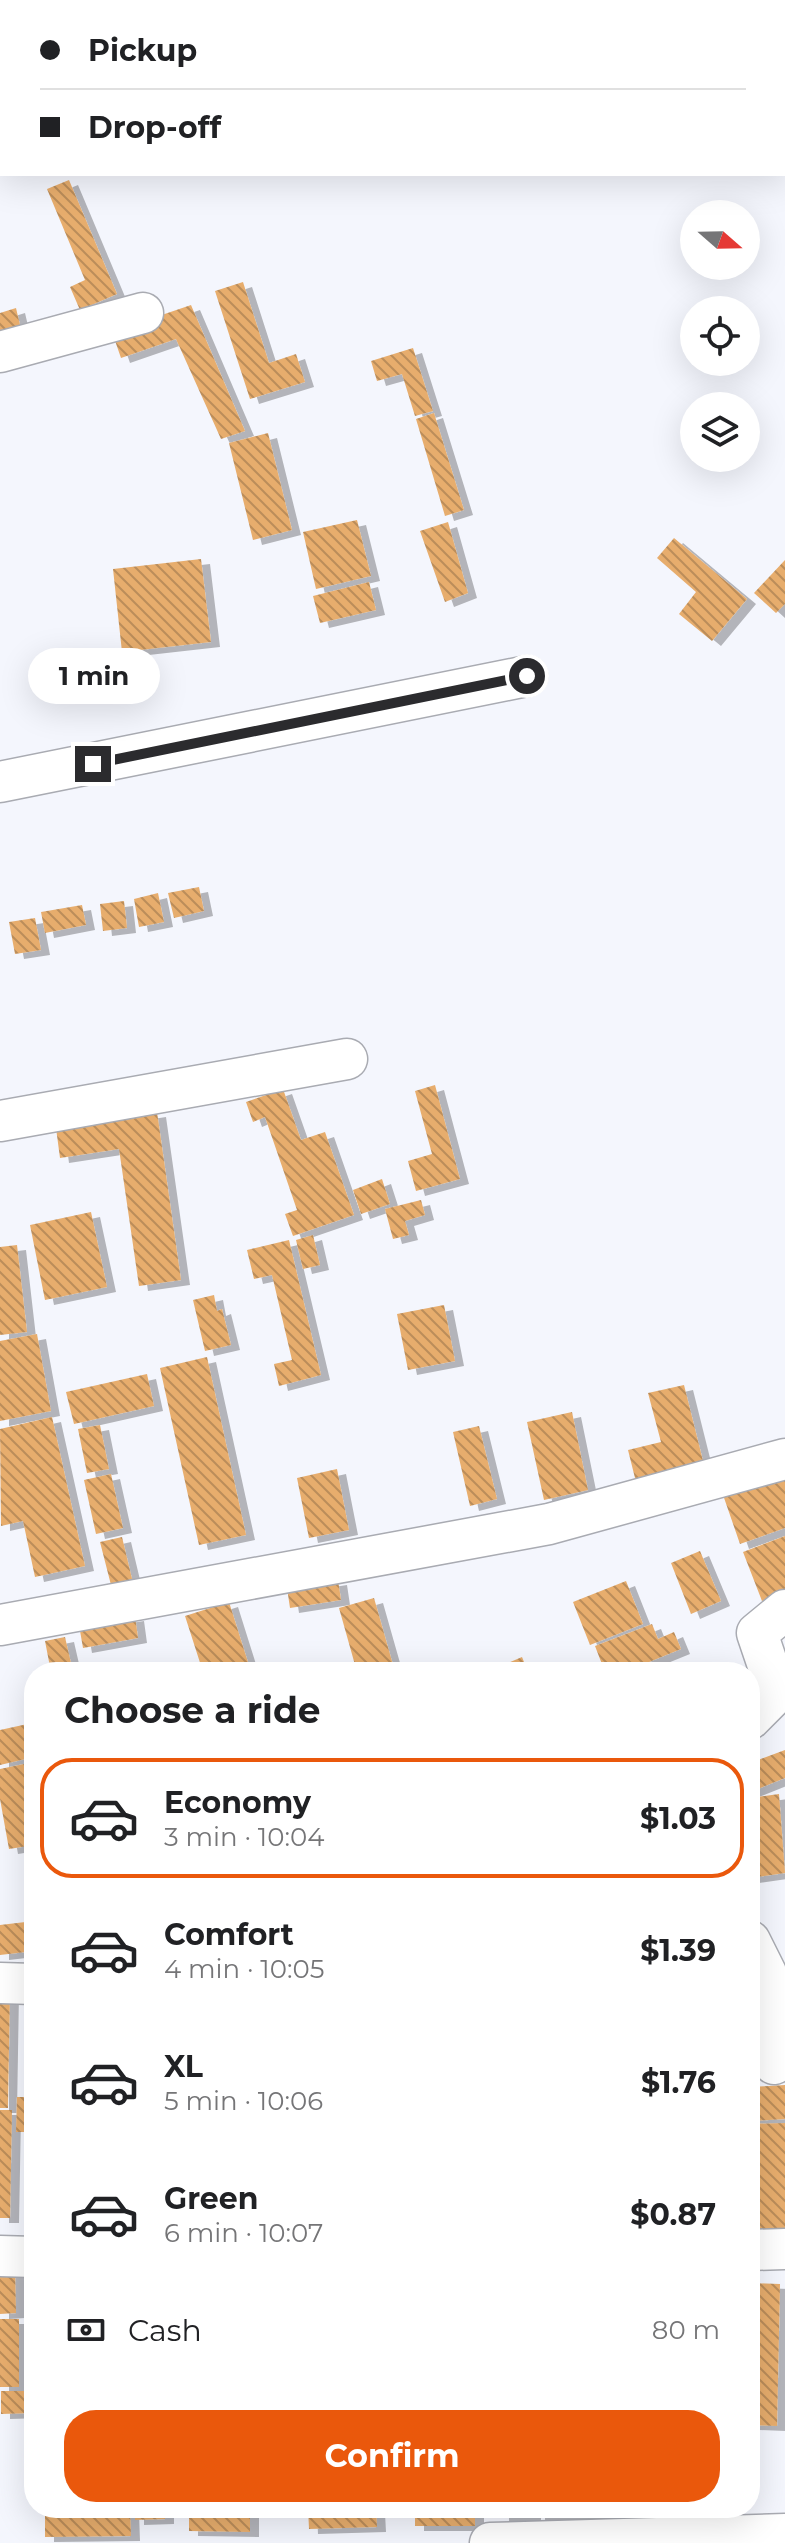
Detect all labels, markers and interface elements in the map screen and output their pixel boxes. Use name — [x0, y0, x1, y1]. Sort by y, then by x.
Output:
text: Pickup — [88, 32, 197, 69]
text: Drop-off — [88, 109, 221, 146]
north arrow — [680, 200, 760, 280]
map controls — [680, 200, 760, 472]
button: locate — [680, 296, 760, 376]
button: layers — [680, 392, 760, 472]
callout: 1 min — [27, 648, 159, 704]
route start — [509, 658, 545, 694]
text: 1 min — [59, 660, 129, 692]
route end — [75, 746, 111, 782]
text: Choose a ride — [64, 1688, 321, 1732]
icon: car — [68, 1782, 140, 1854]
text: Economy — [164, 1784, 311, 1821]
text: $1.03 — [640, 1800, 716, 1837]
text: 3 min · 10:04 — [164, 1821, 324, 1853]
icon: car — [68, 1914, 140, 1986]
text: Comfort — [164, 1916, 294, 1953]
text: $1.39 — [640, 1932, 716, 1969]
text: 4 min · 10:05 — [164, 1953, 324, 1985]
icon: car — [68, 2046, 140, 2118]
text: XL — [164, 2048, 203, 2085]
text: $1.76 — [641, 2064, 716, 2101]
text: 5 min · 10:06 — [164, 2085, 323, 2117]
icon: car — [68, 2178, 140, 2250]
text: Green — [164, 2180, 258, 2217]
text: $0.87 — [630, 2196, 716, 2233]
text: 6 min · 10:07 — [164, 2217, 323, 2249]
icon: cash — [64, 2308, 108, 2352]
text: Cash — [128, 2312, 202, 2349]
text: 80 m — [652, 2314, 720, 2346]
button: Confirm — [64, 2410, 720, 2502]

